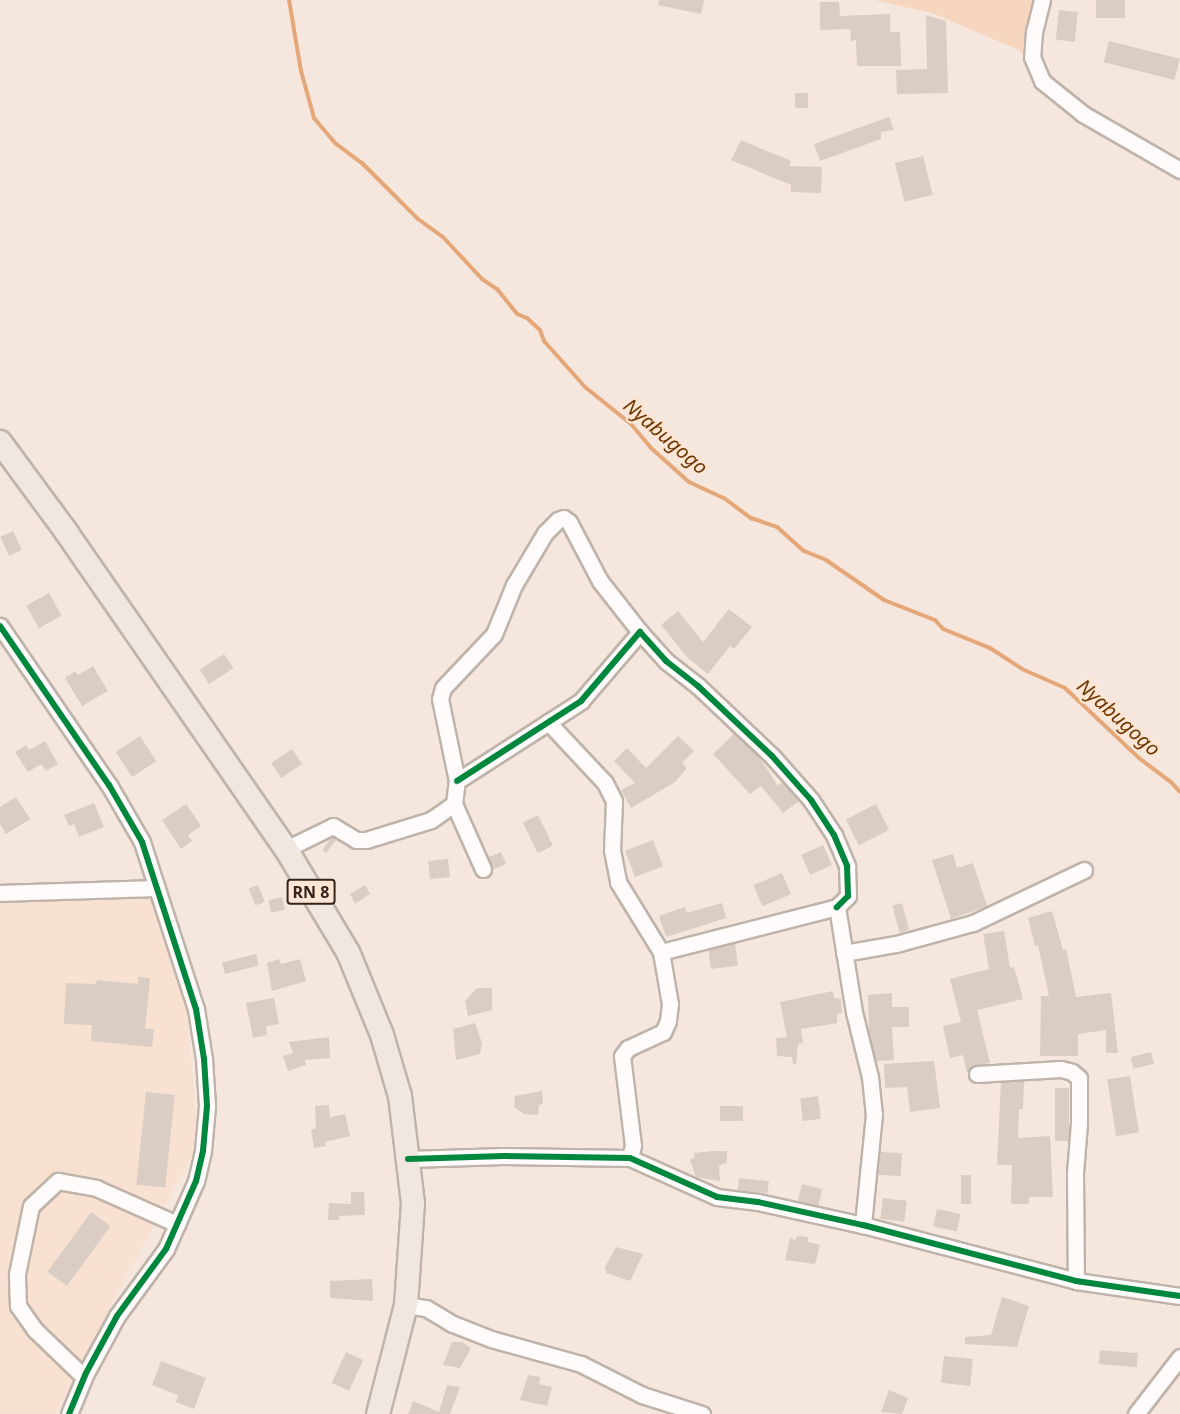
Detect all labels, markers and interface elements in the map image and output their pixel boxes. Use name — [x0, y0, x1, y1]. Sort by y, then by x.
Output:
water label: Nyabugogo — [619, 393, 713, 479]
water label: Nyabugogo — [1072, 673, 1166, 761]
road number: RN 8 — [286, 879, 336, 905]

